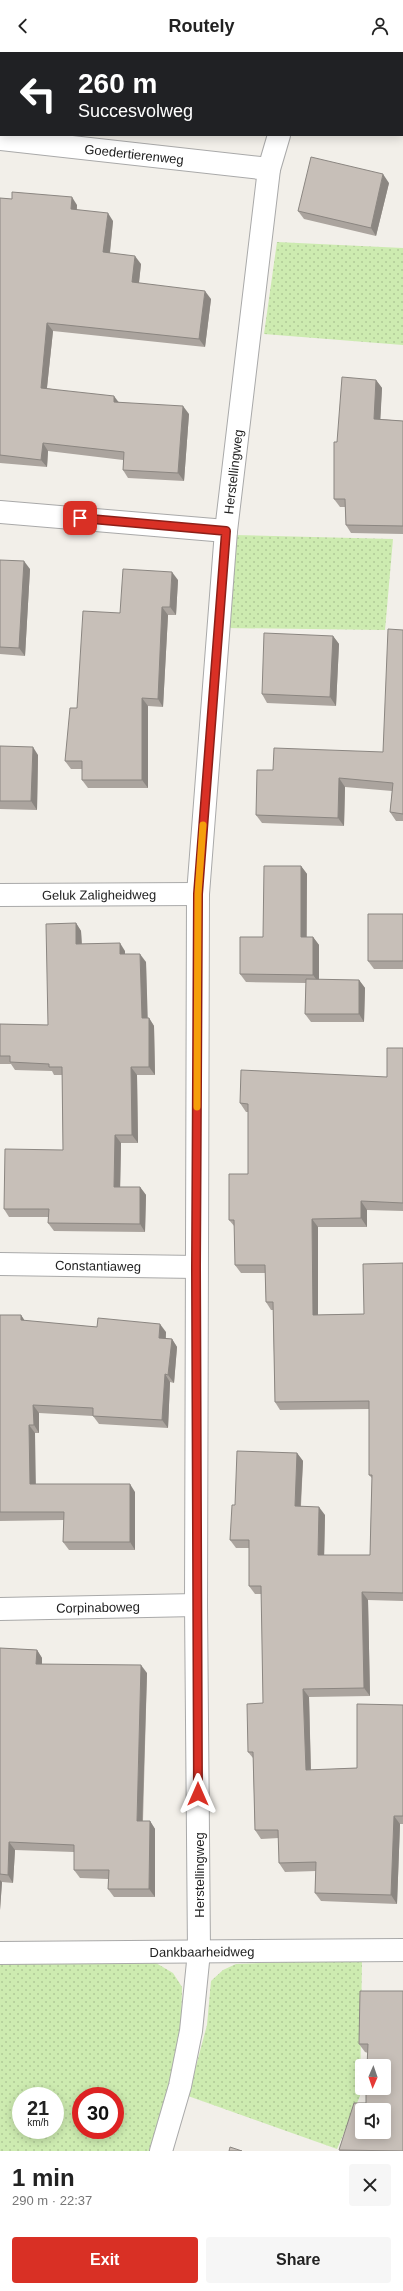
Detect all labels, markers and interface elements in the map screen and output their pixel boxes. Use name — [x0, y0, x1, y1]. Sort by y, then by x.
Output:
icon: back — [12, 15, 34, 37]
icon: person — [369, 15, 391, 37]
text: Routely — [168, 16, 235, 36]
icon: left — [12, 68, 64, 120]
text: 260 m — [78, 68, 157, 99]
text: Succesvolweg — [78, 101, 193, 121]
street label: Goedertierenweg — [84, 141, 185, 167]
street label: Herstellingweg — [221, 429, 246, 515]
pin — [63, 501, 97, 535]
icon: arrive — [69, 507, 91, 529]
street label: Geluk Zaligheidweg — [42, 887, 156, 903]
street label: Constantiaweg — [55, 1258, 141, 1274]
street label: Corpinaboweg — [56, 1599, 140, 1616]
position arrow — [177, 1773, 219, 1815]
street label: Herstellingweg — [192, 1832, 207, 1918]
street label: Dankbaarheidweg — [150, 1944, 254, 1960]
north arrow — [355, 2059, 391, 2095]
map controls — [355, 2059, 391, 2139]
speed limit sign: 30 — [72, 2087, 124, 2139]
text: 21 — [27, 2097, 49, 2119]
button: sound — [355, 2103, 391, 2139]
text: km/h — [27, 2117, 49, 2128]
text: 1 min — [12, 2164, 75, 2191]
button: close — [349, 2164, 391, 2206]
text: 290 m · 22:37 — [12, 2193, 92, 2208]
button: Exit — [12, 2237, 198, 2283]
button: Share — [206, 2237, 391, 2283]

